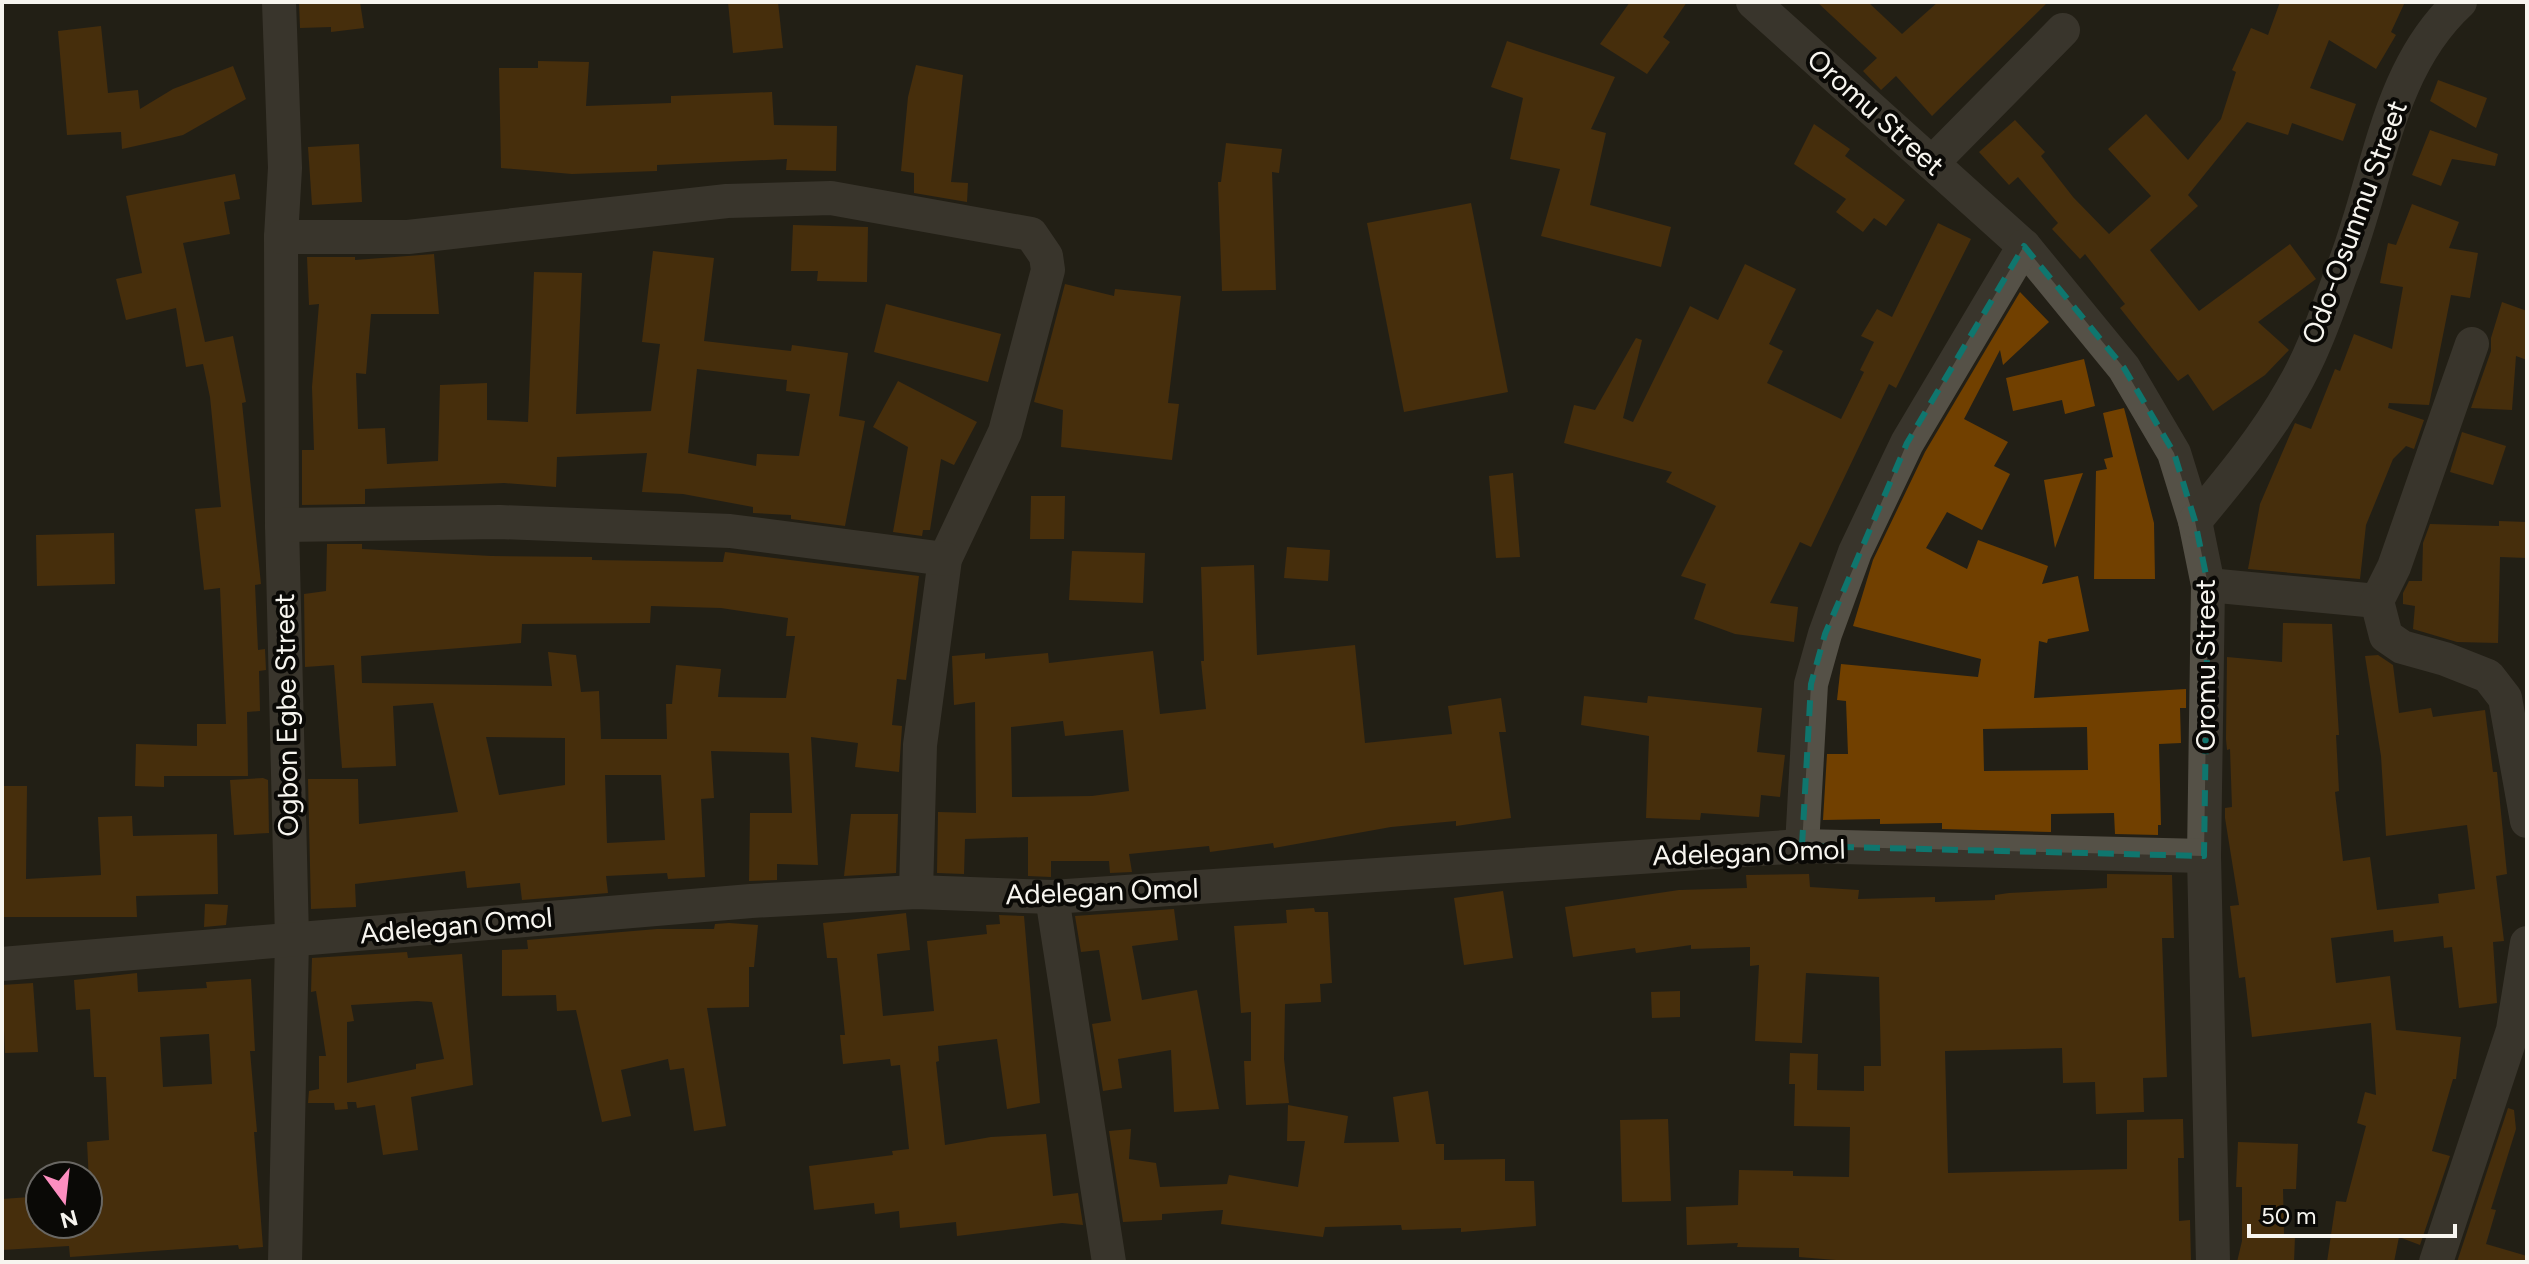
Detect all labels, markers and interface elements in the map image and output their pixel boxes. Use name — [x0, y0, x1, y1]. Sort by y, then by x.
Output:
street label: Oromu Street — [1801, 42, 1951, 182]
street label: Odo-Osunmu Street — [2294, 96, 2414, 348]
street label: Oromu Street — [2188, 579, 2222, 751]
street label: Ogbon Egbe Street — [267, 593, 305, 837]
street label: Adelegan Omol — [1652, 832, 1846, 872]
street label: Adelegan Omol — [1005, 871, 1199, 911]
street label: Adelegan Omol — [358, 900, 554, 950]
north arrow — [24, 1160, 104, 1240]
scale bar — [2249, 1188, 2455, 1238]
text: 50 m — [2261, 1201, 2317, 1230]
text: N — [57, 1204, 81, 1234]

